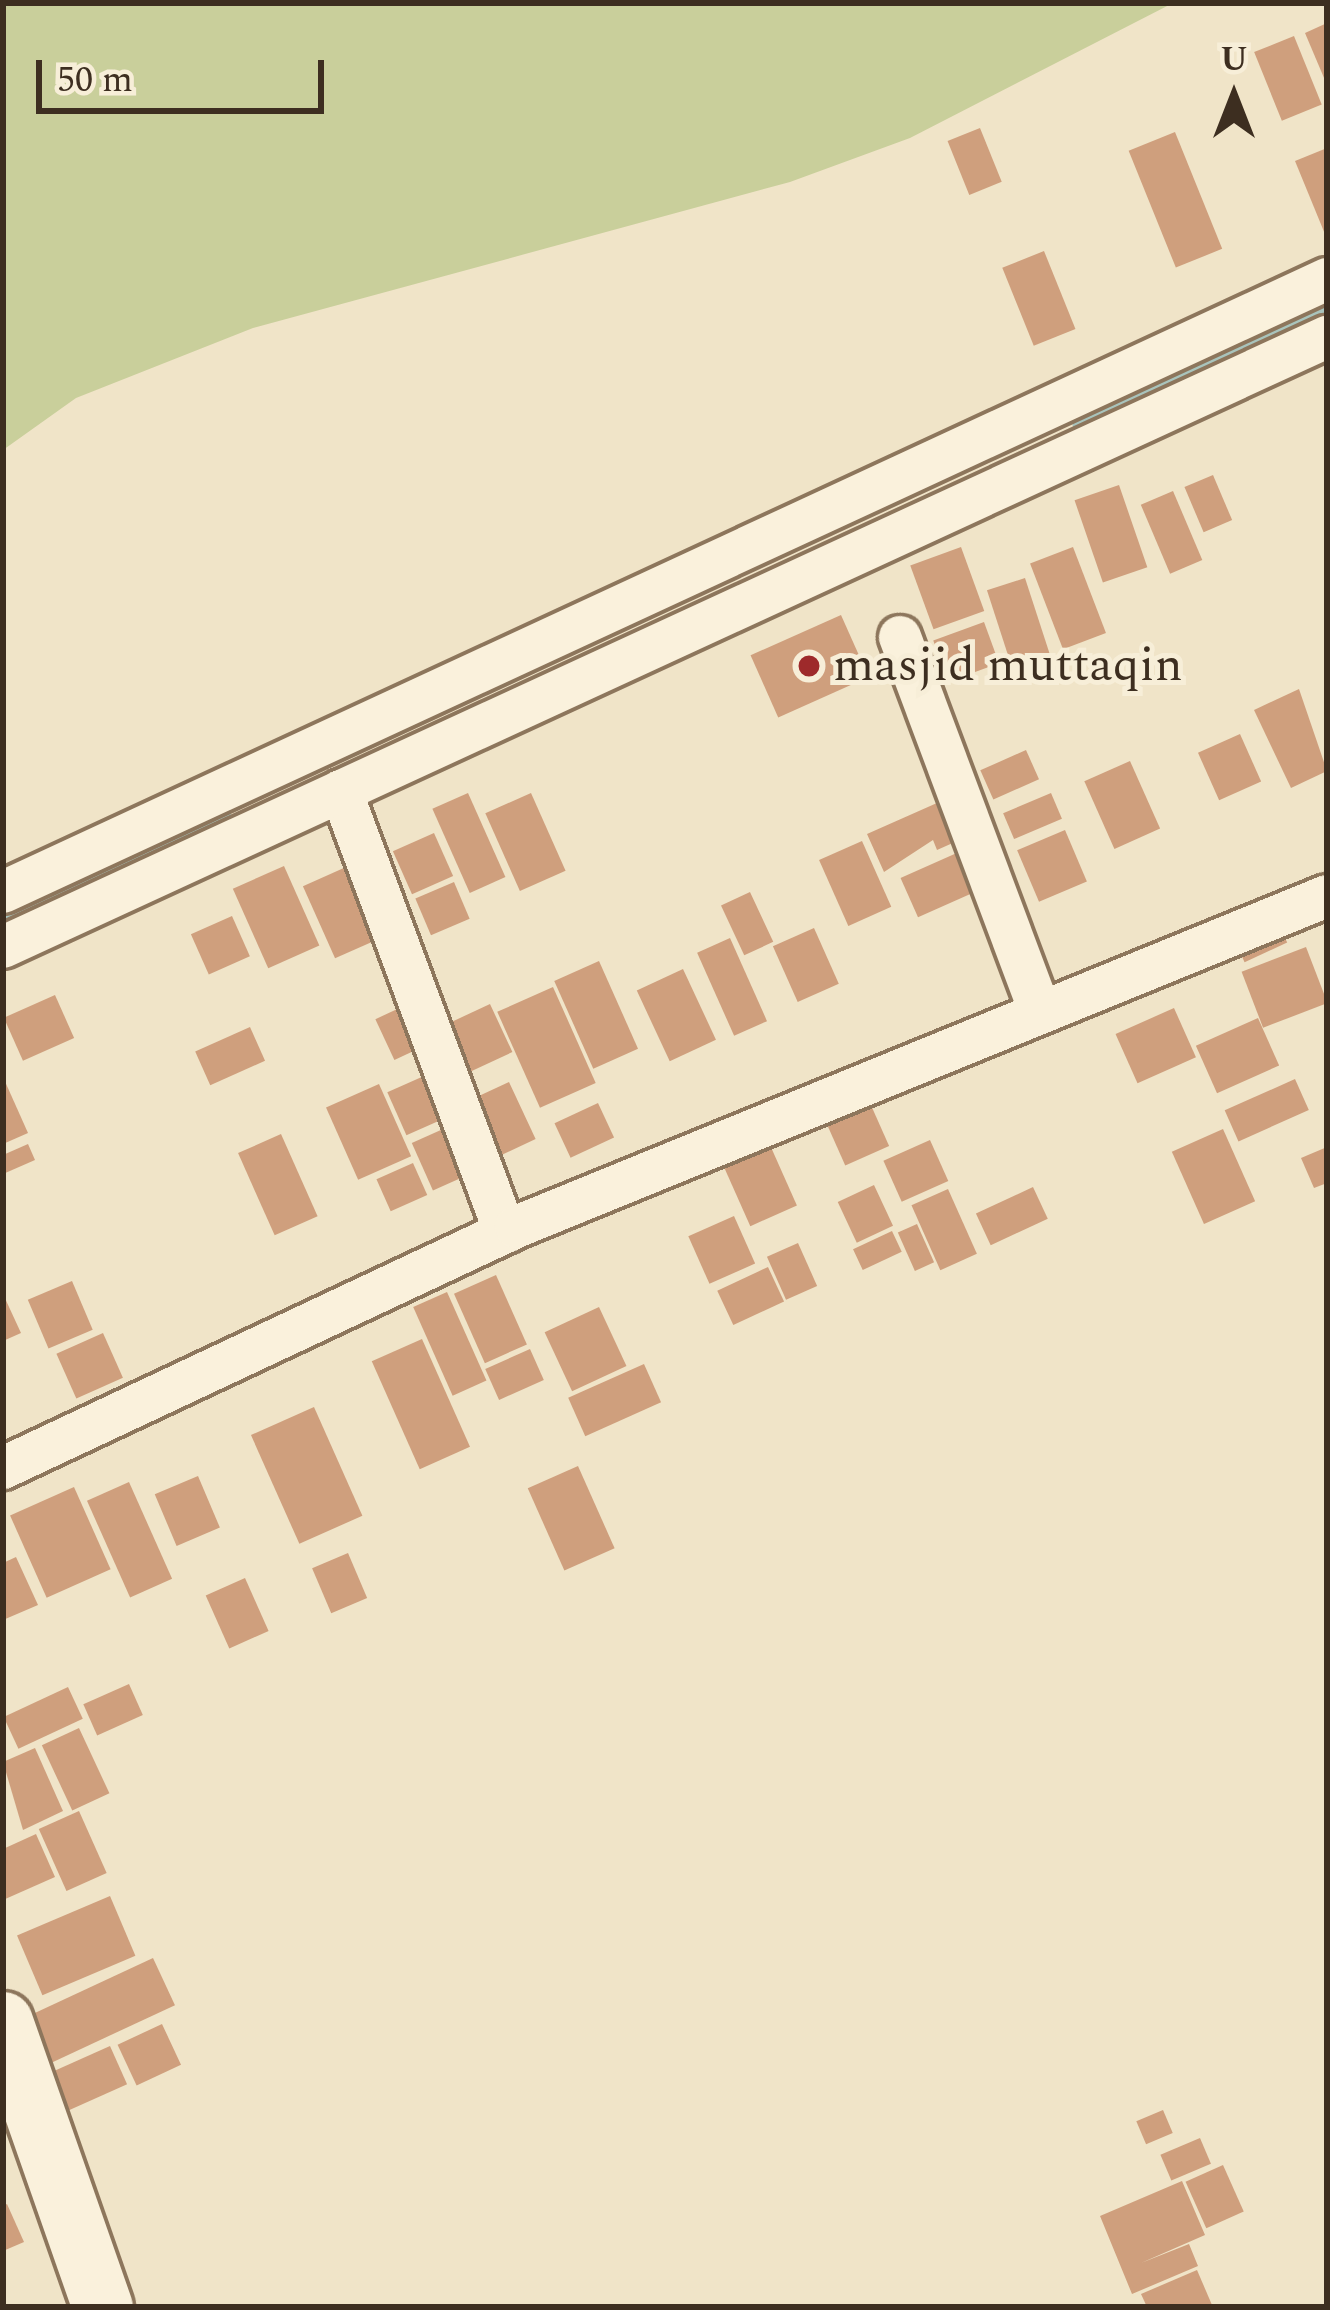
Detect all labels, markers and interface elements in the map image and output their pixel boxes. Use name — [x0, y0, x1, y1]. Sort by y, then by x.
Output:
text: U — [1220, 35, 1248, 85]
scale bar — [42, 36, 330, 110]
north arrow — [1174, 36, 1294, 156]
text: 50 m — [57, 53, 133, 108]
place label: masjid muttaqin — [833, 637, 1183, 695]
marker: masjid muttaqin — [796, 653, 822, 679]

